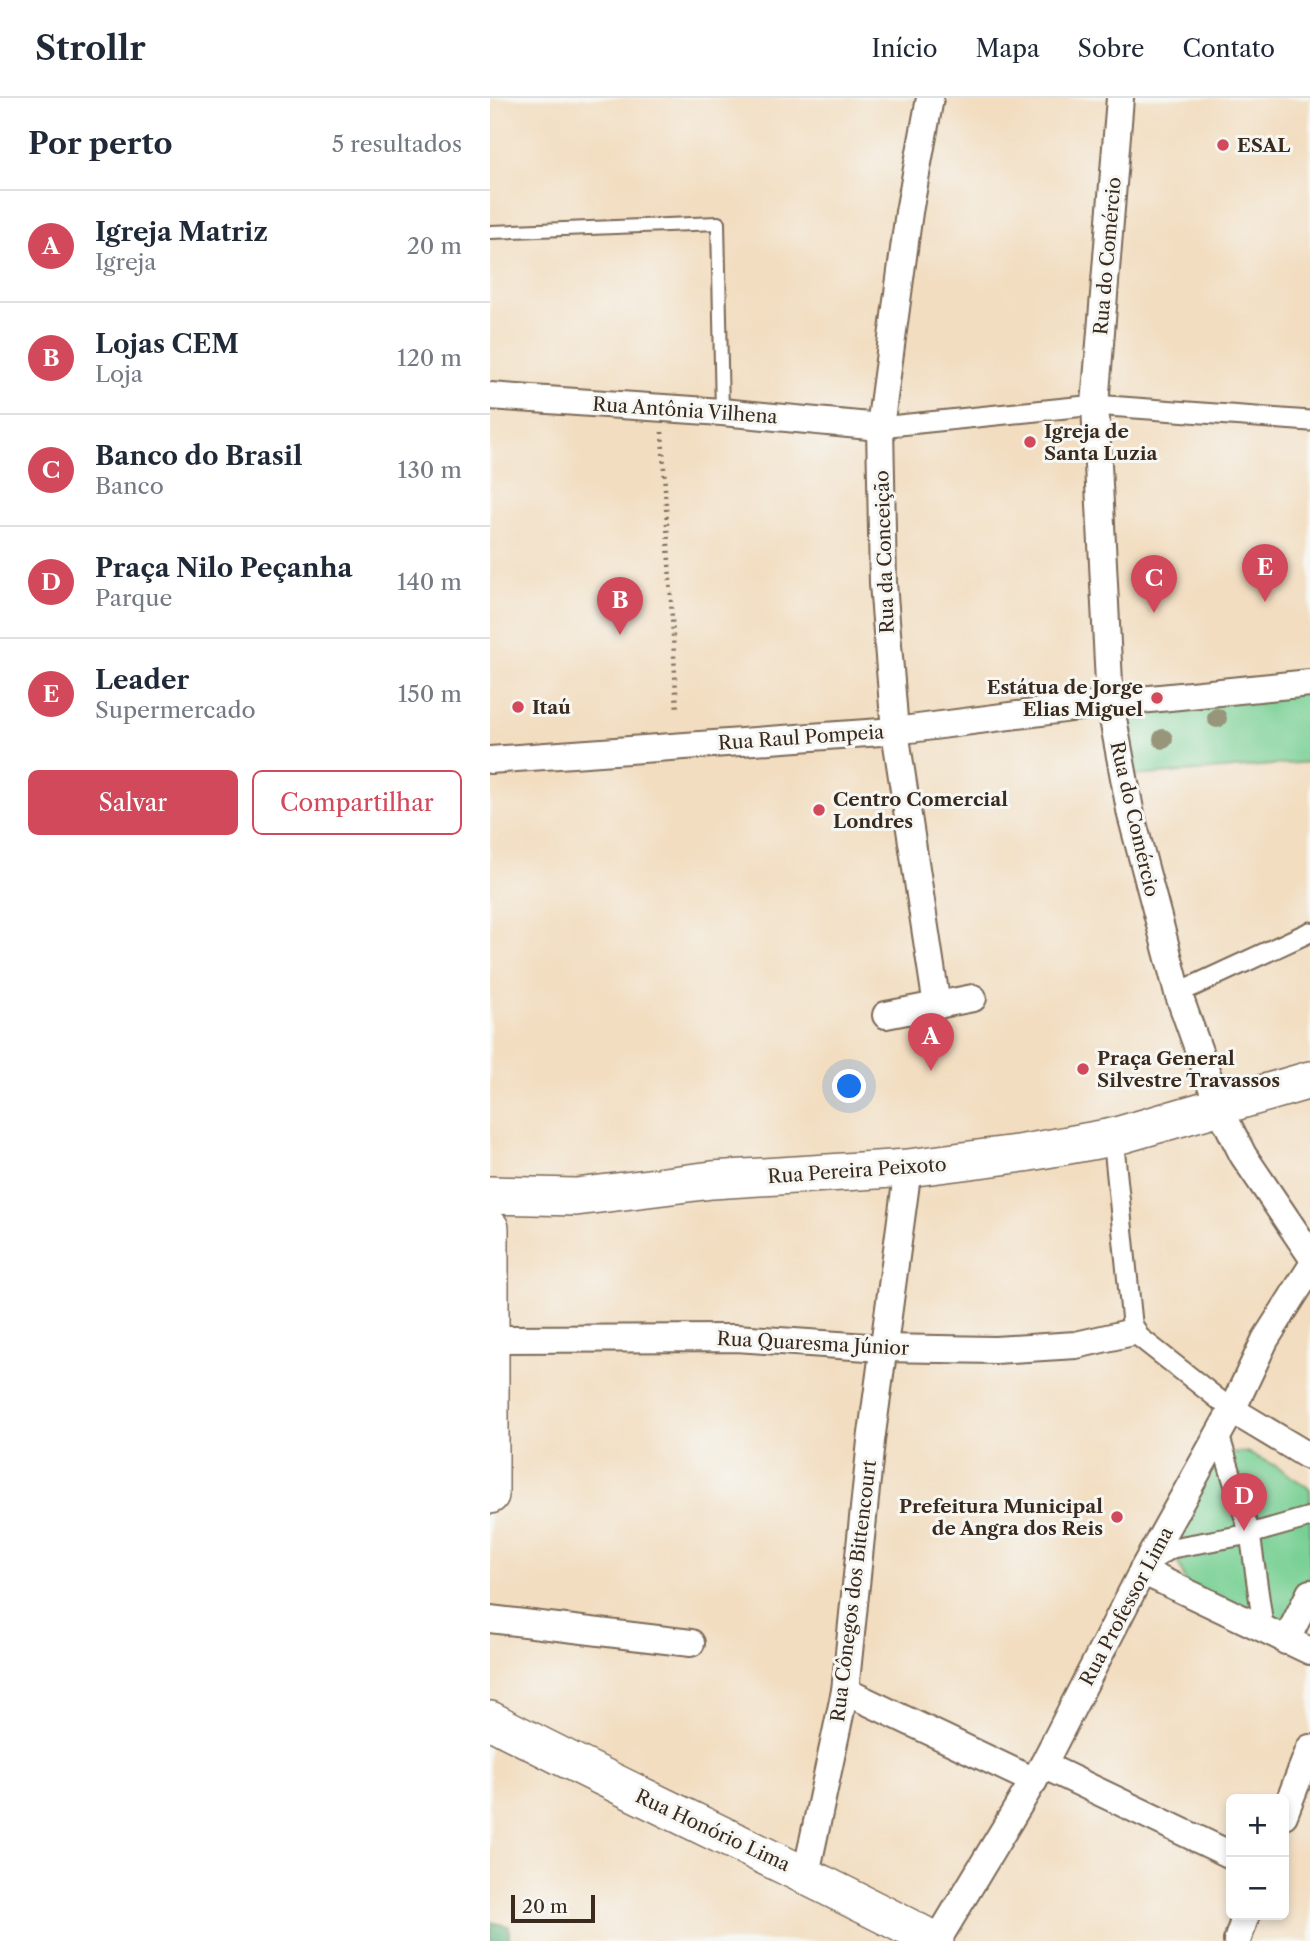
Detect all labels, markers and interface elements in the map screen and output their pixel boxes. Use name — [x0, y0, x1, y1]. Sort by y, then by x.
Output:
text: Strollr — [35, 28, 146, 69]
text: Início — [871, 34, 937, 63]
text: Mapa — [975, 34, 1040, 63]
text: Sobre — [1078, 34, 1144, 63]
text: Contato — [1182, 34, 1275, 63]
text: Por perto — [28, 125, 173, 162]
text: 5 resultados — [332, 130, 462, 158]
place label: ESAL — [1237, 134, 1290, 157]
marker: ESAL — [1215, 137, 1231, 153]
street label: Rua do Comércio — [1089, 176, 1126, 336]
text: Igreja Matriz — [95, 216, 268, 248]
text: A — [42, 232, 60, 260]
text: 20 m — [407, 232, 462, 260]
text: Igreja — [95, 248, 156, 276]
text: Lojas CEM — [95, 328, 239, 360]
text: B — [42, 344, 60, 372]
text: 120 m — [397, 344, 462, 372]
text: Loja — [95, 360, 143, 388]
street label: Rua Antônia Vilhena — [592, 393, 778, 428]
place label: Igreja de Santa Luzia — [1044, 420, 1158, 465]
marker: Igreja de Santa Luzia — [1022, 434, 1038, 450]
text: Banco do Brasil — [95, 440, 302, 472]
text: C — [42, 456, 60, 484]
text: 130 m — [398, 456, 462, 484]
street label: Rua da Conceição — [870, 470, 899, 634]
text: Banco — [95, 472, 164, 500]
pin: E — [1242, 544, 1288, 602]
text: Praça Nilo Peçanha — [95, 552, 353, 584]
pin: C — [1131, 555, 1177, 613]
text: D — [41, 568, 61, 596]
text: 140 m — [397, 568, 462, 596]
pin: B — [597, 577, 643, 635]
text: Parque — [95, 584, 172, 612]
text: Leader — [95, 664, 189, 696]
place label: Estátua de Jorge Elias Miguel — [987, 676, 1143, 721]
text: E — [43, 680, 59, 708]
text: 150 m — [398, 680, 462, 708]
marker: Estátua de Jorge Elias Miguel — [1149, 690, 1165, 706]
text: Supermercado — [95, 696, 256, 724]
place label: Itaú — [532, 696, 571, 719]
marker: Itaú — [510, 699, 526, 715]
street label: Rua Raul Pompeia — [717, 720, 885, 755]
street label: Rua do Comércio — [1105, 739, 1164, 899]
button: Salvar — [28, 770, 238, 835]
button: Compartilhar — [252, 770, 462, 835]
place label: Centro Comercial Londres — [833, 788, 1008, 833]
marker: Centro Comercial Londres — [811, 802, 827, 818]
pin: A — [908, 1013, 954, 1071]
place label: Praça General Silvestre Travassos — [1097, 1047, 1280, 1092]
marker: Praça General Silvestre Travassos — [1075, 1061, 1091, 1077]
your location — [832, 1069, 866, 1103]
street label: Rua Pereira Peixoto — [767, 1153, 947, 1188]
street label: Rua Quaresma Júnior — [716, 1327, 910, 1360]
street label: Rua Cônegos dos Bittencourt — [826, 1458, 881, 1723]
pin: D — [1221, 1473, 1267, 1531]
place label: Prefeitura Municipal de Angra dos Reis — [899, 1495, 1103, 1540]
marker: Prefeitura Municipal de Angra dos Reis — [1109, 1509, 1125, 1525]
street label: Rua Professor Lima — [1075, 1523, 1178, 1689]
street label: Rua Honório Lima — [632, 1785, 794, 1876]
map controls — [1226, 1794, 1289, 1920]
button: + — [1226, 1794, 1289, 1857]
button: − — [1226, 1857, 1289, 1920]
scale bar — [511, 1892, 595, 1924]
text: 20 m — [522, 1895, 568, 1918]

